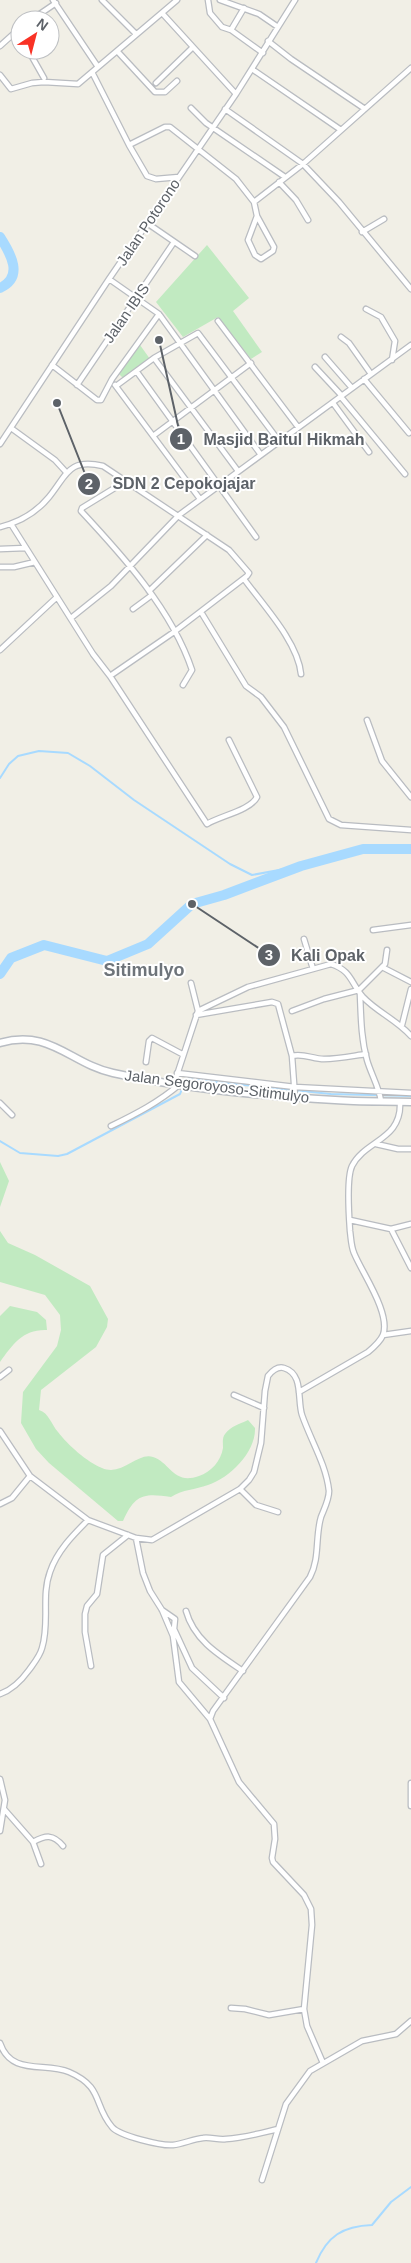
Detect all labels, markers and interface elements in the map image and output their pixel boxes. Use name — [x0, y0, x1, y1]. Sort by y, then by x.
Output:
north arrow — [10, 10, 60, 60]
text: N — [34, 15, 51, 34]
street label: Jalan Potorono — [113, 175, 183, 269]
street label: Jalan IBIS — [99, 280, 153, 346]
callout: Masjid Baitul Hikmah — [169, 424, 375, 455]
text: 1 — [177, 430, 185, 447]
text: Masjid Baitul Hikmah — [204, 431, 364, 448]
callout: SDN 2 Cepokojajar — [77, 468, 265, 499]
text: 2 — [85, 475, 93, 492]
text: SDN 2 Cepokojajar — [112, 475, 256, 492]
callout: Kali Opak — [257, 940, 375, 971]
text: 3 — [265, 946, 273, 963]
text: Kali Opak — [291, 947, 365, 964]
district label: Sitimulyo — [103, 960, 185, 980]
street label: Jalan Segoroyoso-Sitimulyo — [124, 1066, 310, 1106]

